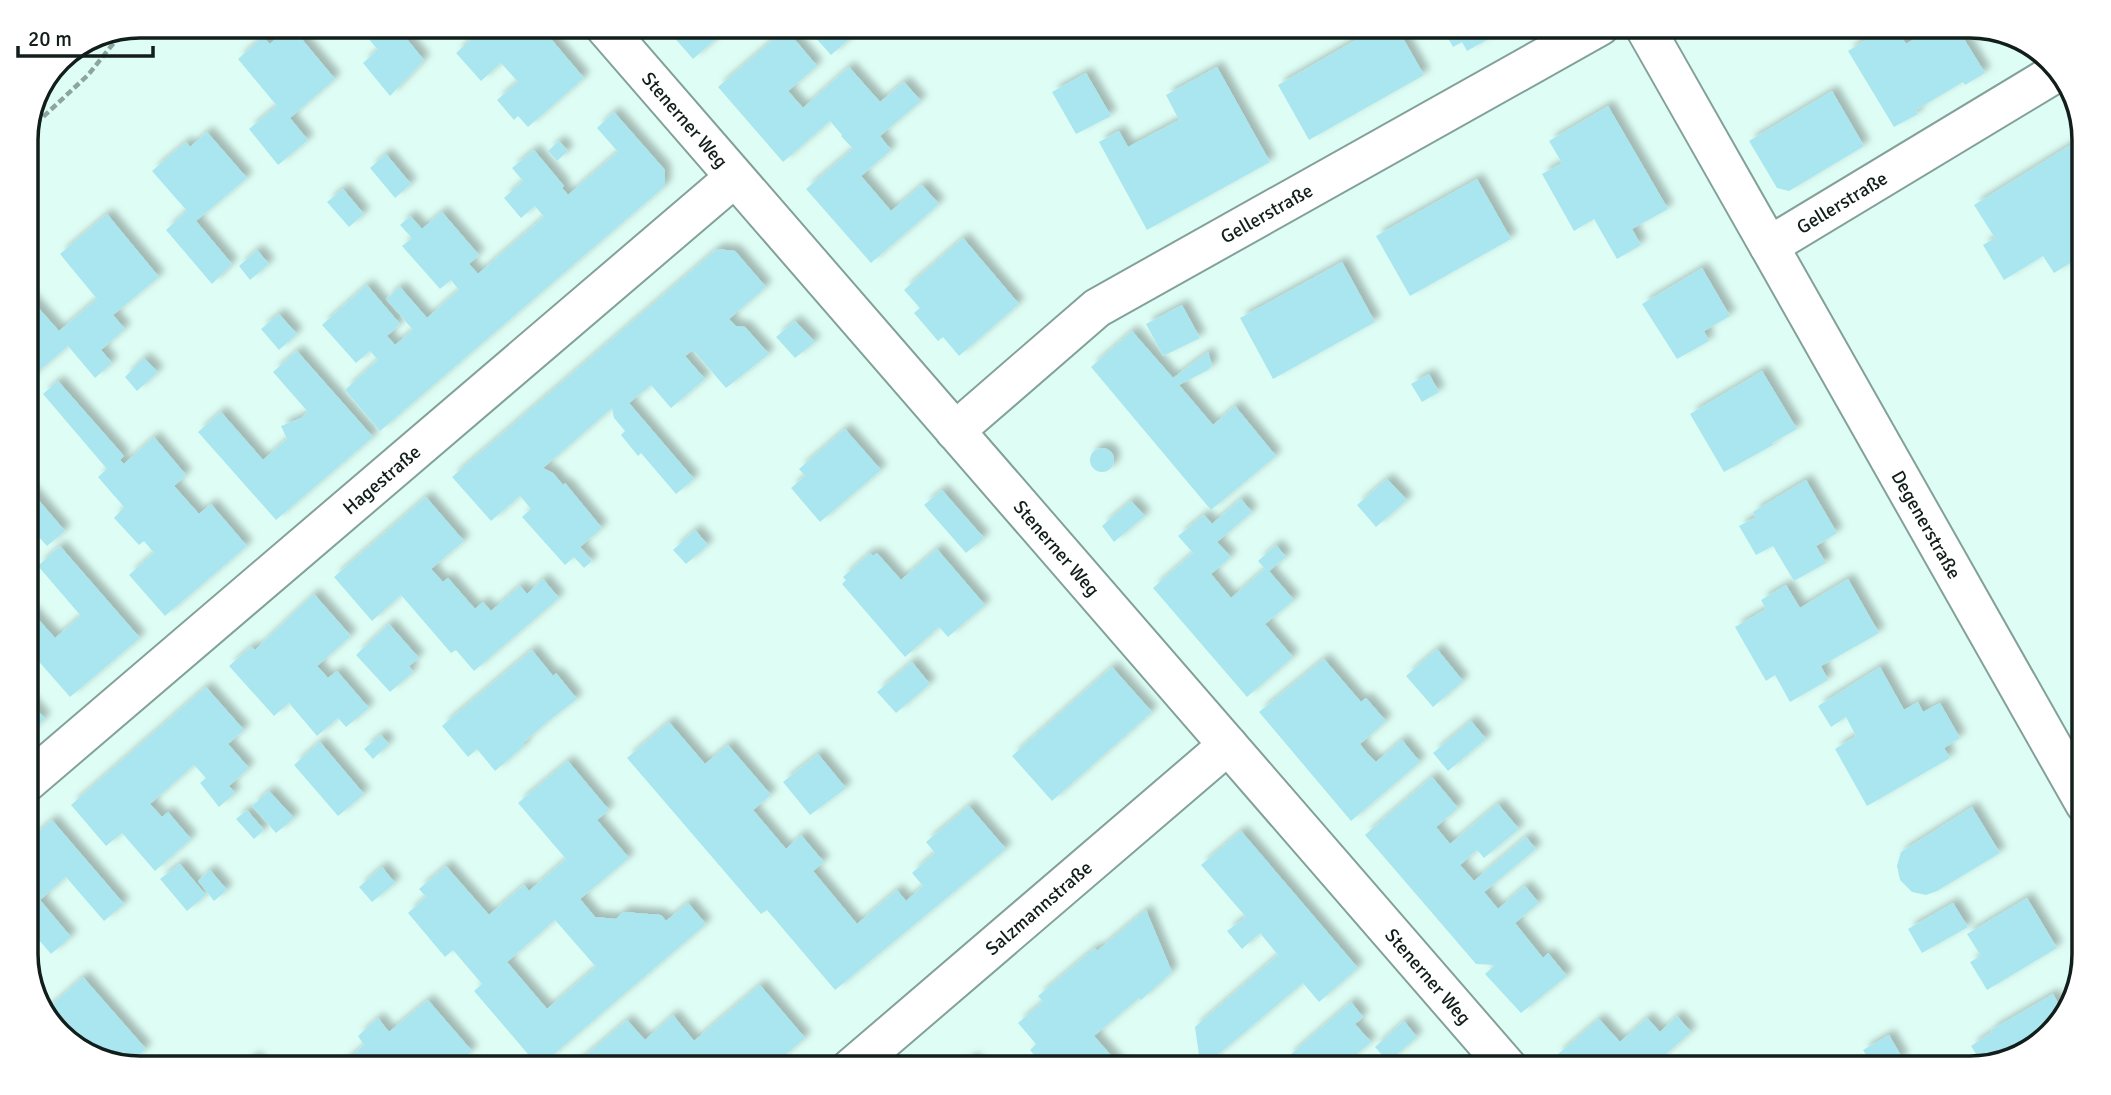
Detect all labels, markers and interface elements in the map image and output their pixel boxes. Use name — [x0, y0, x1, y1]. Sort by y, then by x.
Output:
scale bar — [18, 14, 152, 58]
text: 20 m — [28, 26, 72, 52]
street label: Stenerner Weg — [636, 67, 733, 173]
street label: Gellerstraße — [1792, 166, 1892, 240]
street label: Gellerstraße — [1217, 179, 1317, 249]
street label: Hagestraße — [338, 440, 426, 520]
street label: Degenerstraße — [1886, 466, 1966, 584]
street label: Stenerner Weg — [1008, 496, 1104, 602]
street label: Salzmannstraße — [981, 856, 1097, 961]
street label: Stenerner Weg — [1379, 924, 1476, 1030]

